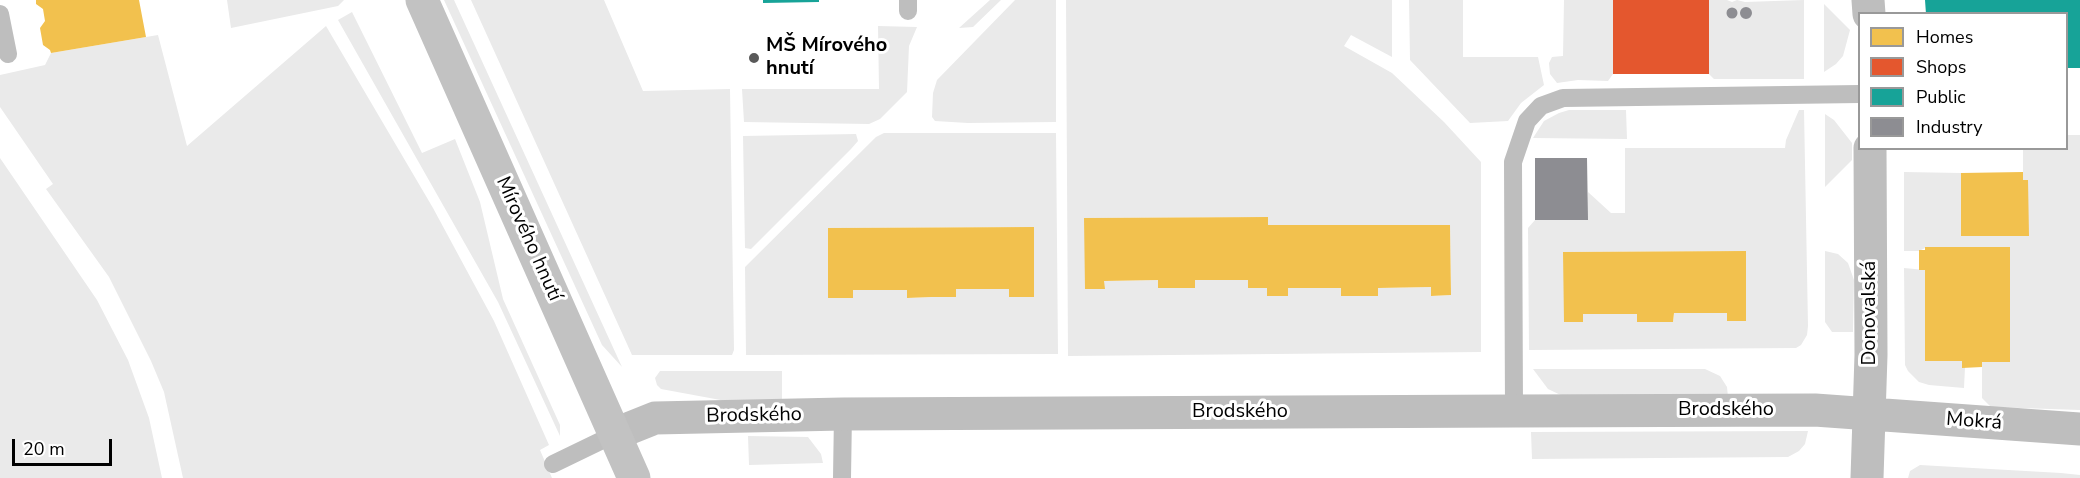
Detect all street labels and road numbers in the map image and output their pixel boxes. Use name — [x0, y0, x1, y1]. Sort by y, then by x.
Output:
street label: Mírového hnutí — [490, 173, 566, 305]
street label: Donovalská — [1858, 261, 1882, 365]
street label: Brodského — [1678, 398, 1774, 422]
street label: Brodského — [1192, 400, 1288, 424]
street label: Brodského — [706, 403, 802, 429]
street label: Mokrá — [1945, 408, 2003, 436]

